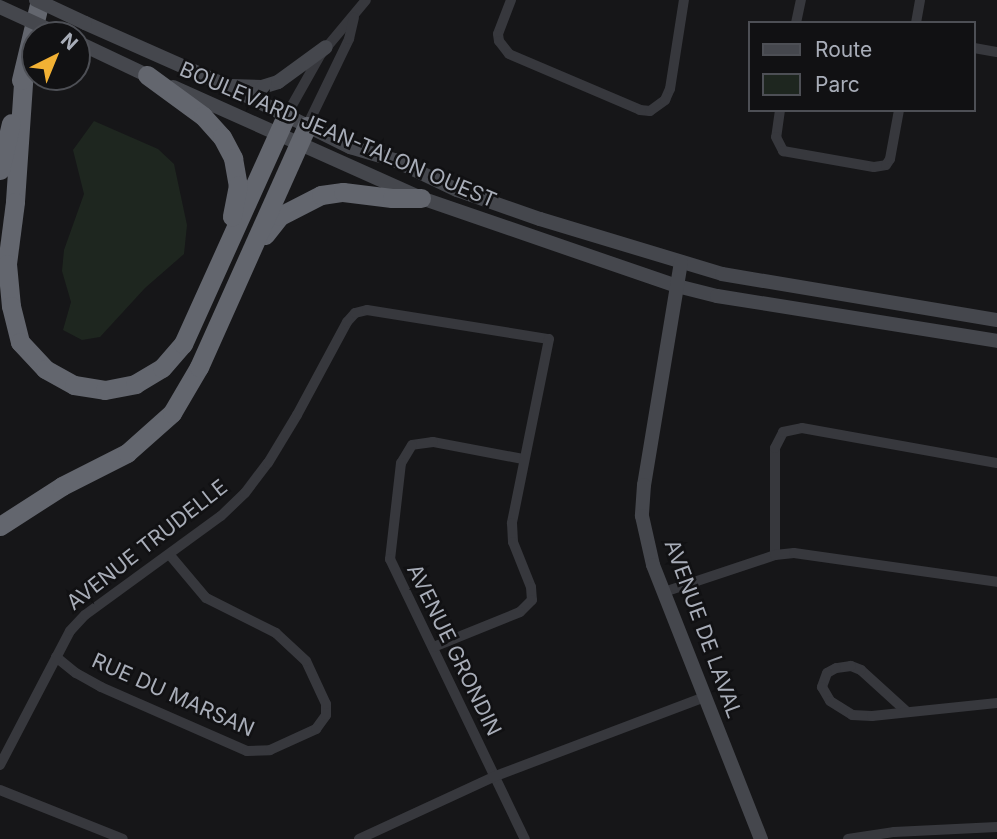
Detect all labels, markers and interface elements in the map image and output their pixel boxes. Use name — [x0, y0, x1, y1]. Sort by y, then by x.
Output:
north arrow — [21, 21, 91, 91]
legend — [748, 21, 976, 112]
text: N — [56, 28, 82, 55]
text: Route — [815, 37, 872, 62]
street label: BOULEVARD JEAN-TALON OUEST — [176, 57, 500, 213]
text: Parc — [815, 72, 860, 97]
street label: AVENUE TRUDELLE — [62, 474, 232, 616]
street label: AVENUE DE LAVAL — [659, 536, 747, 722]
street label: AVENUE GRONDIN — [402, 560, 506, 740]
street label: RUE DU MARSAN — [88, 648, 258, 742]

